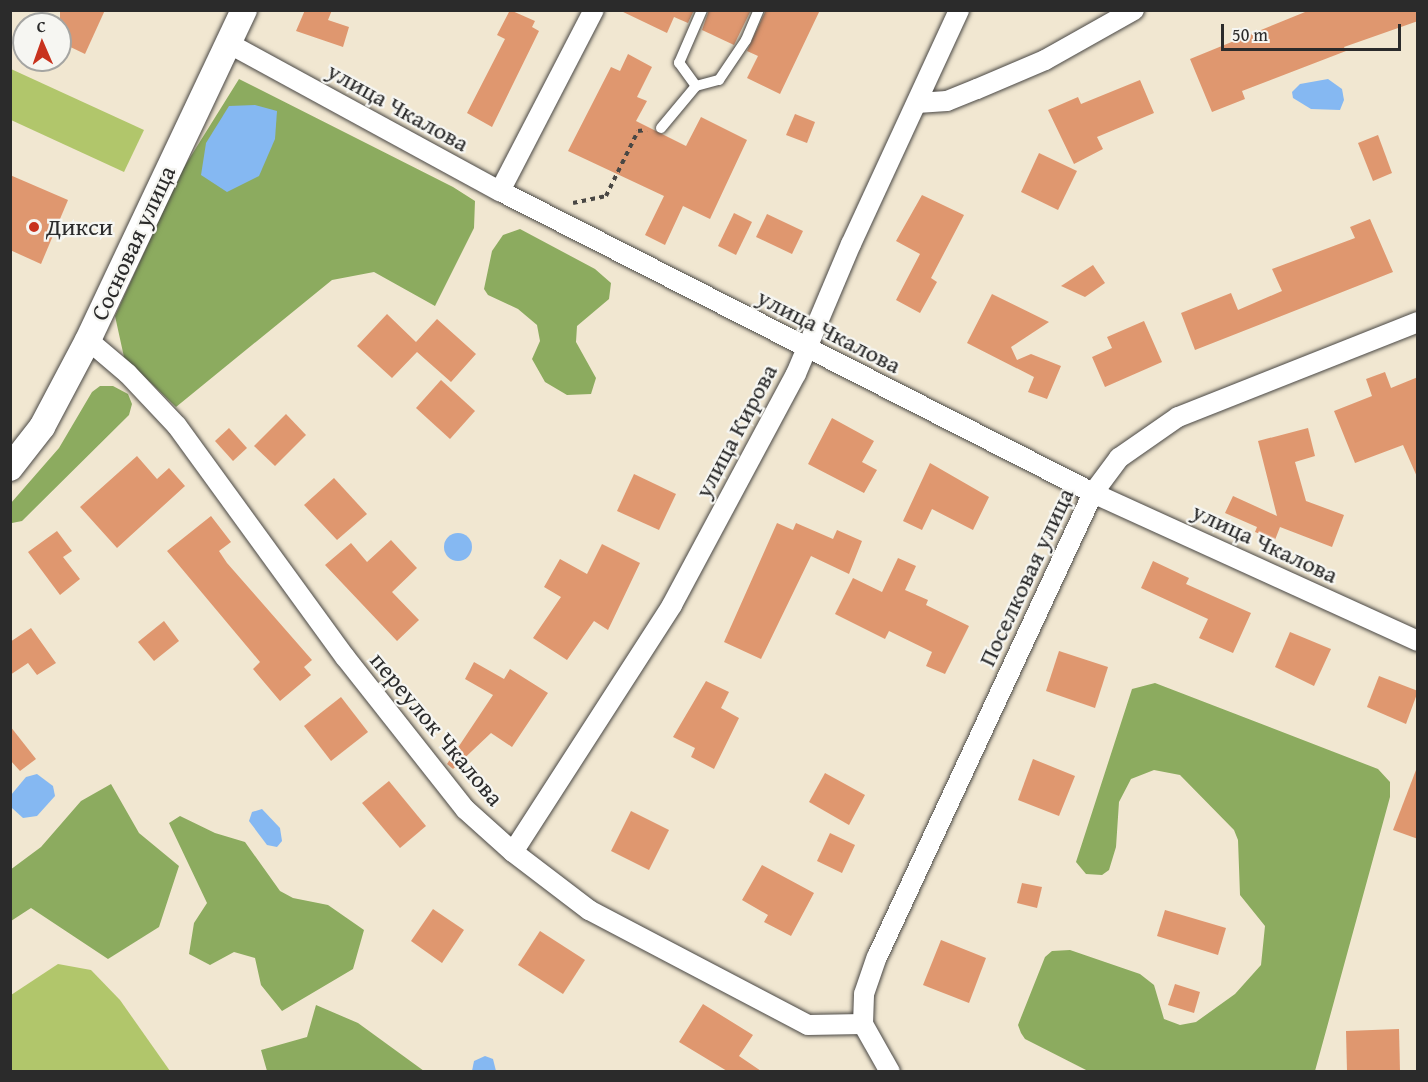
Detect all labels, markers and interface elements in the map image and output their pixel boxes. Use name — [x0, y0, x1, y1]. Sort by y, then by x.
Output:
north arrow — [12, 12, 72, 72]
scale bar — [1224, 12, 1404, 50]
text: С — [36, 14, 46, 38]
text: 50 m — [1232, 21, 1268, 48]
street label: улица Чкалова — [322, 56, 474, 158]
street label: Сосновая улица — [85, 161, 181, 325]
place label: Дикси — [46, 213, 113, 241]
marker: Дикси — [27, 220, 41, 234]
street label: улица Чкалова — [752, 282, 906, 380]
street label: улица Кирова — [689, 359, 783, 503]
street label: Поселковая улица — [972, 483, 1080, 671]
street label: улица Чкалова — [1188, 497, 1342, 589]
street label: переулок Чкалова — [364, 646, 510, 812]

